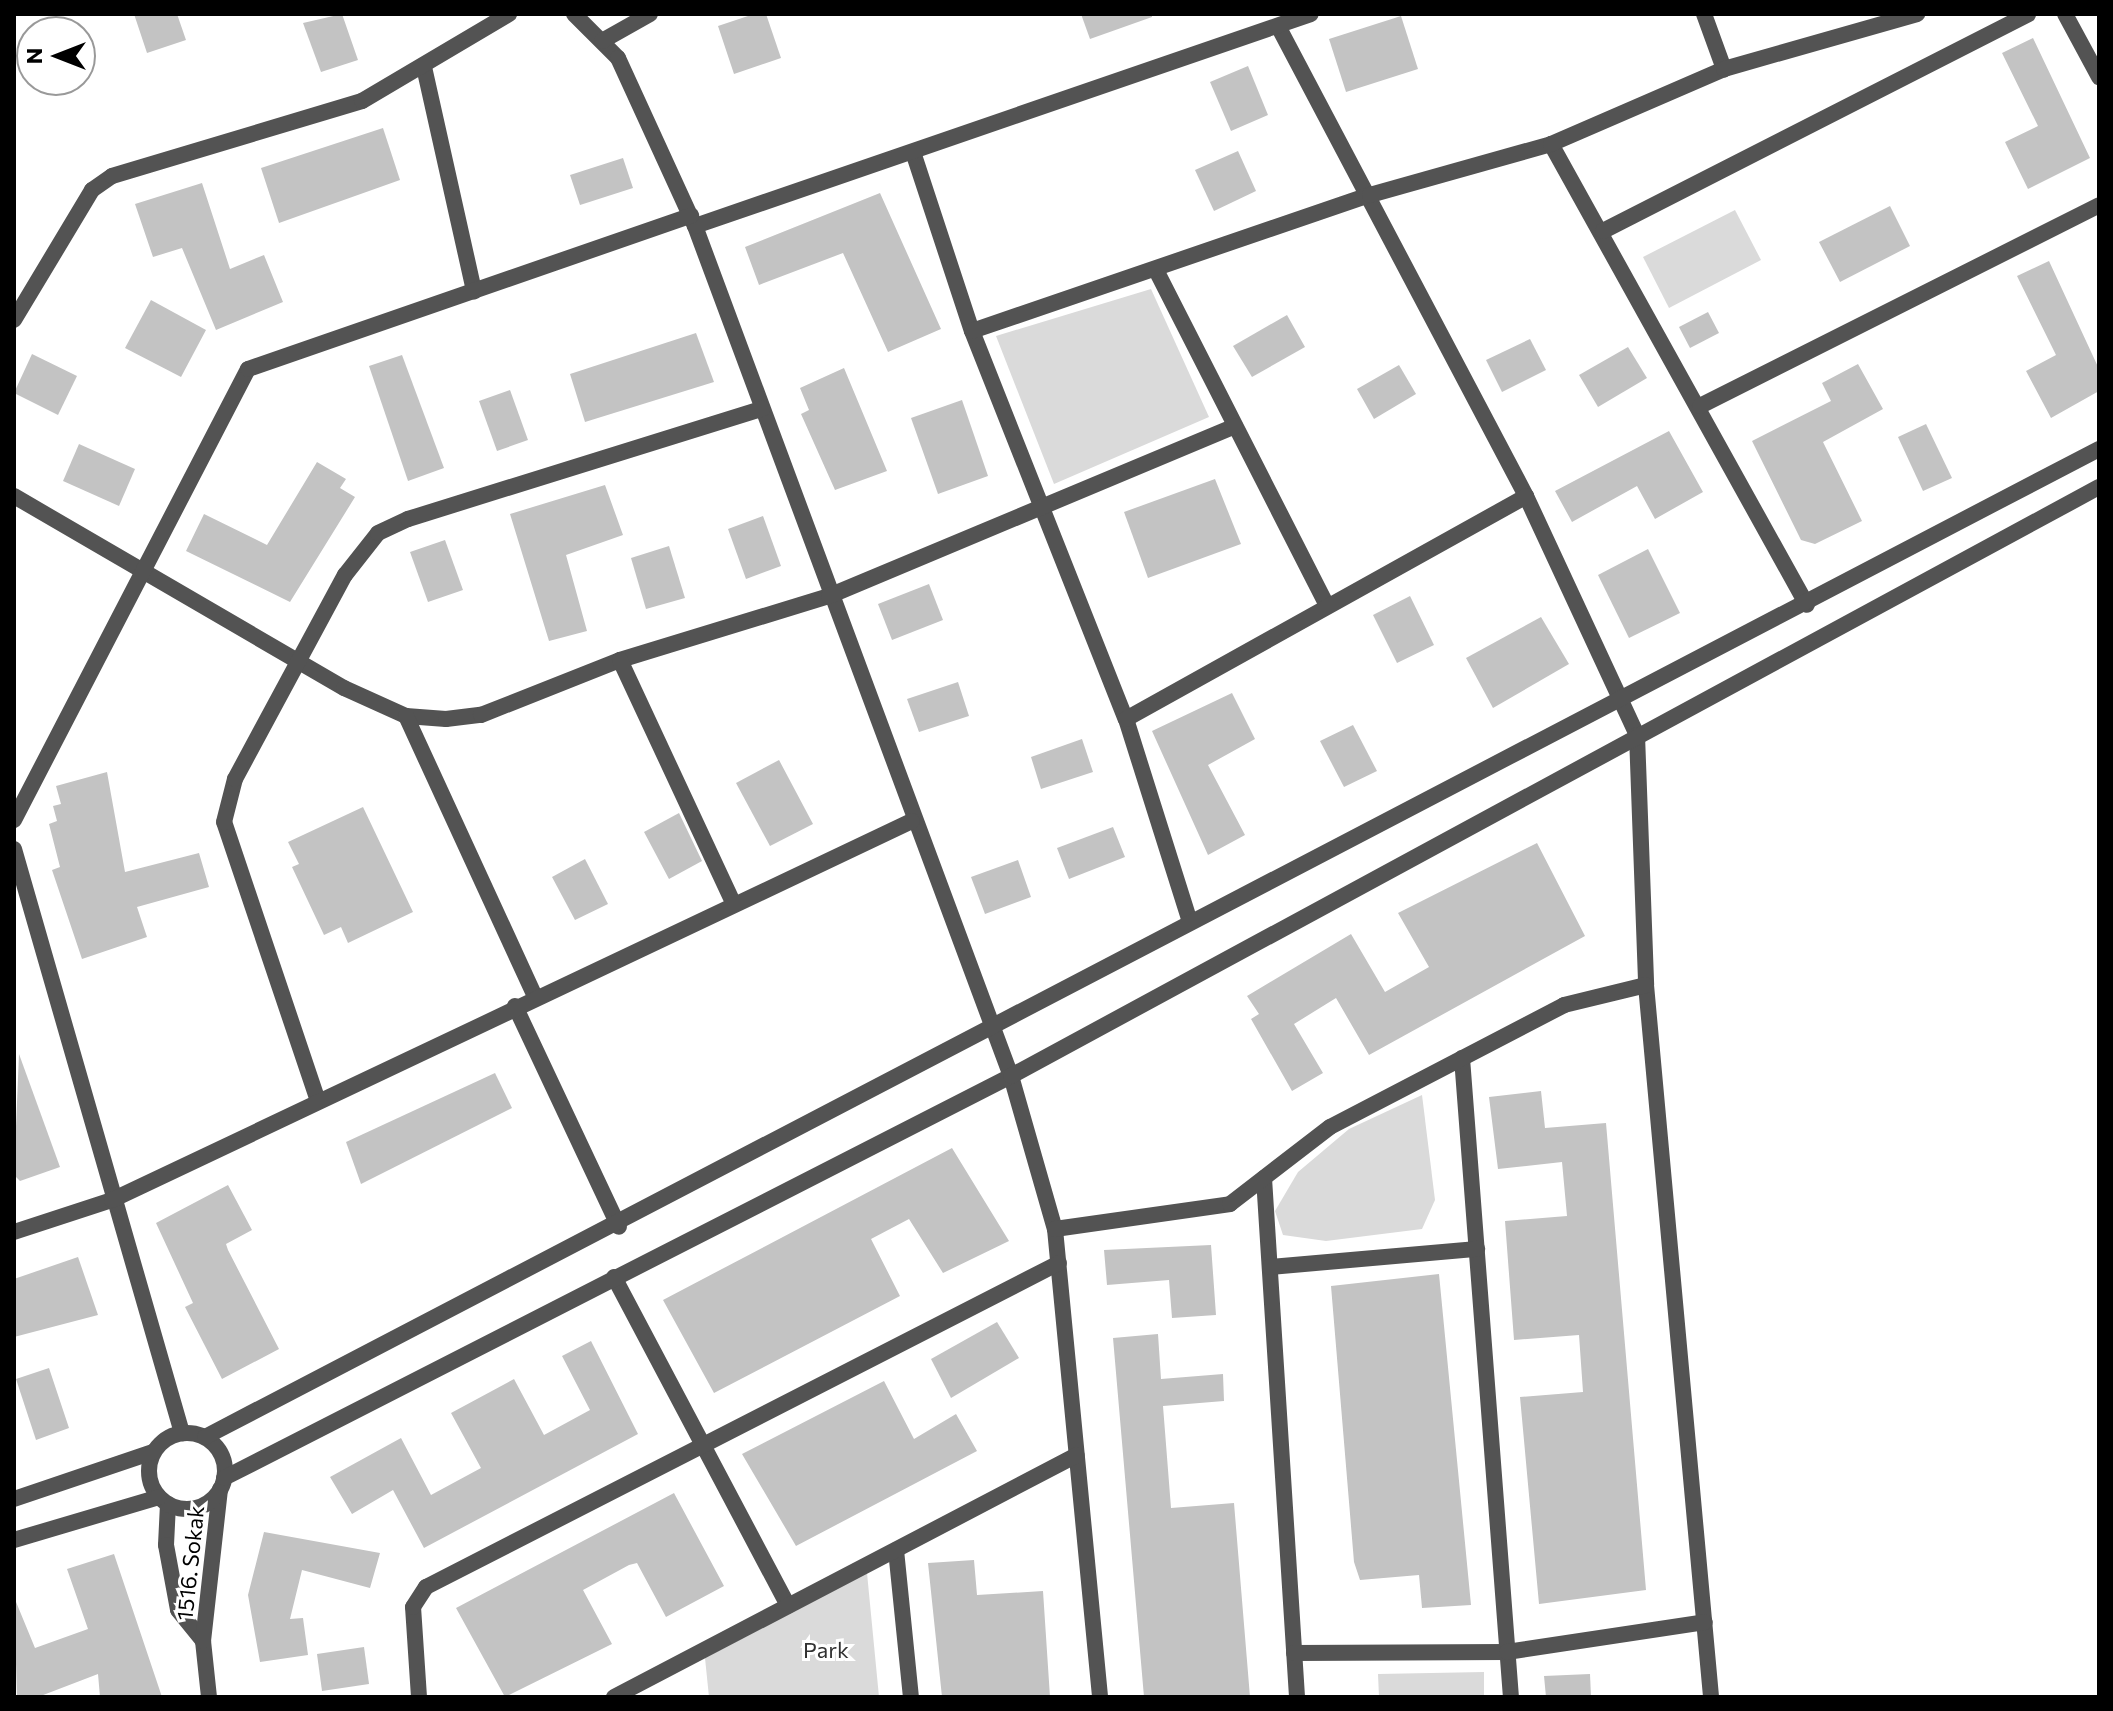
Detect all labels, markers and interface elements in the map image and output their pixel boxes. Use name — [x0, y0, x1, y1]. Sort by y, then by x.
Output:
north arrow — [16, 16, 96, 96]
text: N — [20, 48, 47, 64]
street label: 1516. Sokak — [171, 1504, 209, 1622]
park label: Park — [803, 1637, 849, 1663]

